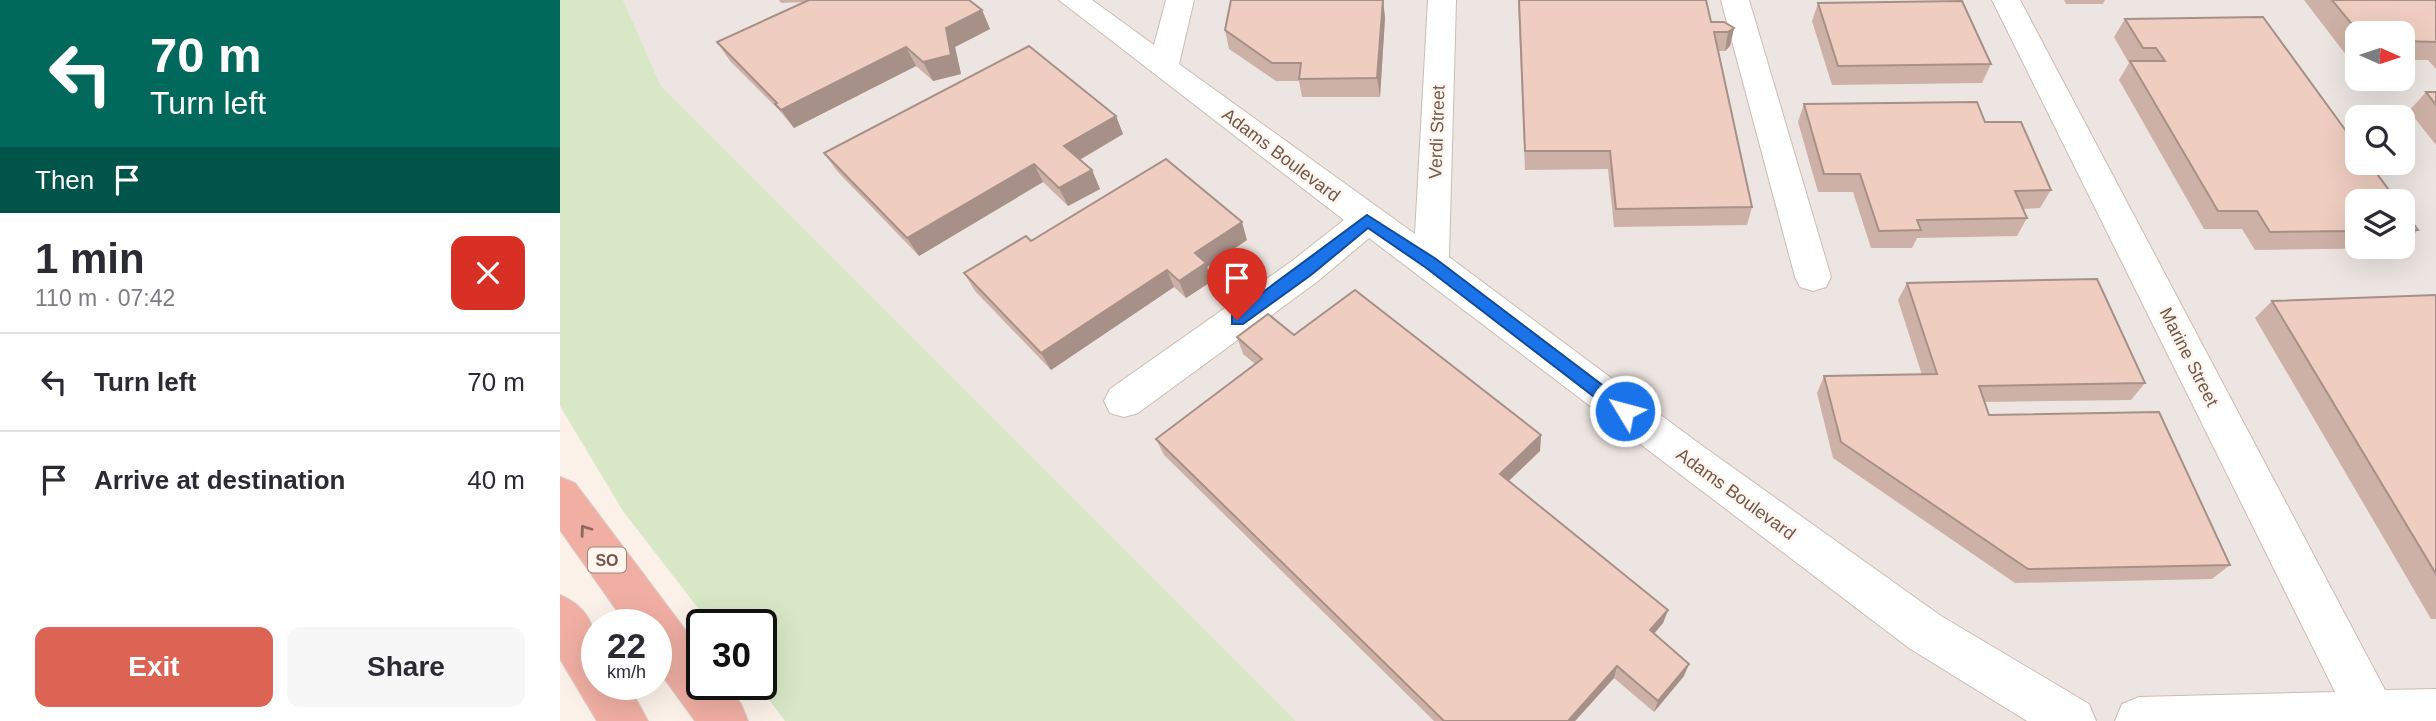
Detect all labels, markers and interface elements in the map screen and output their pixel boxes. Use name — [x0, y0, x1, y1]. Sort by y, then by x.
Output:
north arrow — [2345, 21, 2415, 91]
map controls — [2345, 21, 2415, 259]
icon: left — [35, 28, 126, 119]
text: 70 m — [150, 28, 262, 82]
text: Turn left — [150, 85, 266, 121]
street label: Verdi Street — [1425, 85, 1449, 179]
street label: Adams Boulevard — [1218, 104, 1344, 206]
button: search — [2345, 105, 2415, 175]
icon: arrive — [108, 161, 146, 199]
text: Then — [35, 165, 94, 195]
button: layers — [2345, 189, 2415, 259]
text: 1 min — [35, 235, 145, 282]
button: close — [451, 236, 525, 310]
pin — [1207, 248, 1267, 320]
icon: arrive — [1218, 259, 1256, 297]
text: 110 m · 07:42 — [35, 285, 175, 311]
street label: Marine Street — [2156, 304, 2222, 410]
icon: left — [35, 363, 73, 401]
text: Turn left — [94, 367, 196, 397]
text: 70 m — [467, 367, 525, 397]
position arrow — [1588, 374, 1662, 448]
street label: Adams Boulevard — [1673, 444, 1799, 544]
icon: arrive — [35, 461, 73, 499]
text: Arrive at destination — [94, 465, 345, 495]
text: 40 m — [467, 465, 525, 495]
one-way arrow — [580, 525, 593, 538]
road number: SO — [588, 548, 626, 572]
speed limit sign: 30 — [686, 609, 777, 700]
text: 22 — [607, 626, 646, 665]
button: Exit — [35, 627, 273, 707]
button: Share — [287, 627, 525, 707]
text: km/h — [607, 662, 646, 682]

